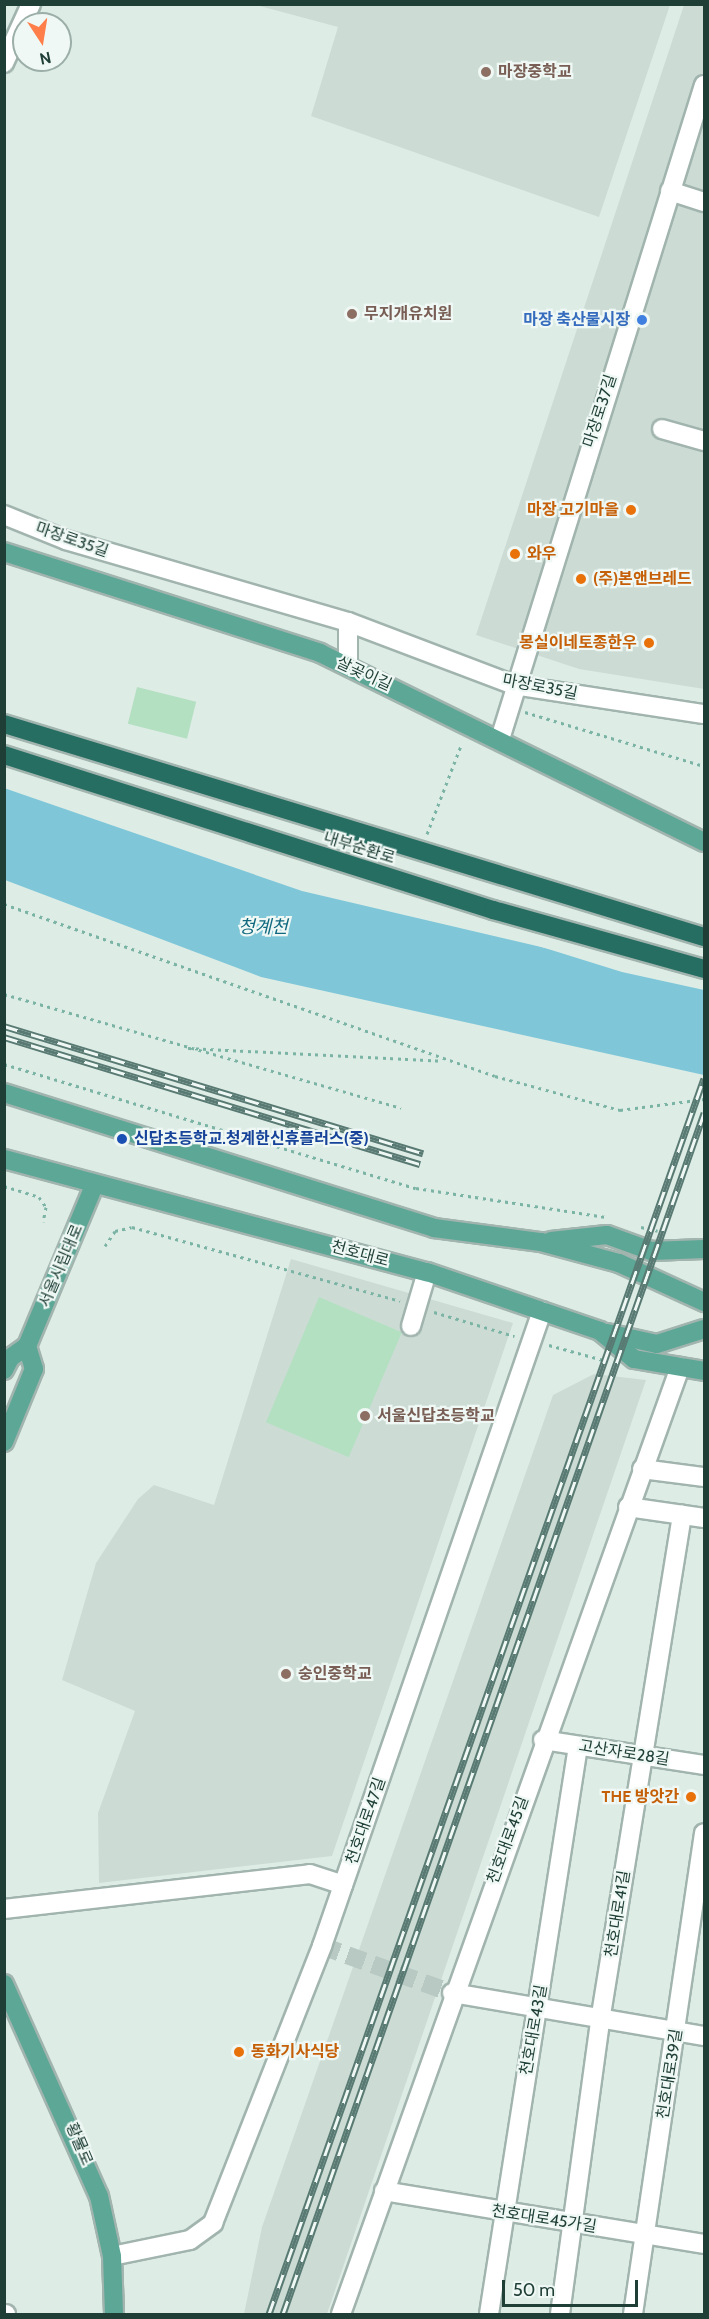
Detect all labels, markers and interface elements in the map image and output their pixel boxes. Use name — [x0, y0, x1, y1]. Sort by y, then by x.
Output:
north arrow — [12, 12, 72, 72]
text: N — [38, 48, 53, 69]
place label: 마장중학교 — [498, 62, 572, 82]
marker: 마장중학교 — [479, 65, 493, 79]
place label: 무지개유치원 — [364, 304, 452, 324]
marker: 무지개유치원 — [345, 307, 359, 321]
place label: 마장 축산물시장 — [523, 310, 630, 330]
marker: 마장 축산물시장 — [635, 313, 649, 327]
street label: 마장로37길 — [579, 372, 621, 450]
place label: 마장 고기마을 — [527, 500, 619, 520]
marker: 마장 고기마을 — [624, 503, 638, 517]
street label: 마장로35길 — [33, 519, 111, 561]
place label: 와우 — [527, 544, 556, 564]
marker: 와우 — [508, 547, 522, 561]
place label: (주)본앤브레드 — [593, 569, 692, 589]
marker: (주)본앤브레드 — [574, 572, 588, 586]
place label: 몽실이네토종한우 — [519, 633, 637, 653]
marker: 몽실이네토종한우 — [642, 636, 656, 650]
street label: 살곶이길 — [333, 653, 395, 695]
street label: 마장로35길 — [501, 670, 579, 704]
street label: 내부순환로 — [321, 828, 397, 868]
water label: 청계천 — [238, 916, 288, 938]
place label: 신답초등학교.청계한신휴플러스(중) — [134, 1129, 369, 1149]
marker: 신답초등학교.청계한신휴플러스(중) — [115, 1132, 129, 1146]
street label: 서울시립대로 — [35, 1222, 87, 1310]
street label: 천호대로 — [329, 1237, 391, 1271]
place label: 서울신답초등학교 — [377, 1406, 495, 1426]
marker: 서울신답초등학교 — [358, 1409, 372, 1423]
place label: 숭인중학교 — [298, 1664, 372, 1684]
marker: 숭인중학교 — [279, 1667, 293, 1681]
street label: 고산자로28길 — [577, 1736, 671, 1770]
street label: 천호대로47길 — [342, 1775, 390, 1867]
place label: THE 방앗간 — [602, 1787, 679, 1807]
marker: THE 방앗간 — [684, 1790, 698, 1804]
street label: 천호대로45길 — [483, 1794, 533, 1886]
street label: 천호대로41길 — [602, 1869, 634, 1959]
street label: 천호대로43길 — [517, 1983, 551, 2077]
street label: 천호대로39길 — [653, 2027, 687, 2121]
place label: 동화기사식당 — [251, 2042, 339, 2062]
marker: 동화기사식당 — [232, 2045, 246, 2059]
street label: 황물로 — [62, 2120, 96, 2168]
street label: 천호대로45가길 — [490, 2201, 598, 2237]
scale bar — [505, 2268, 642, 2306]
text: 50 m — [513, 2279, 555, 2301]

